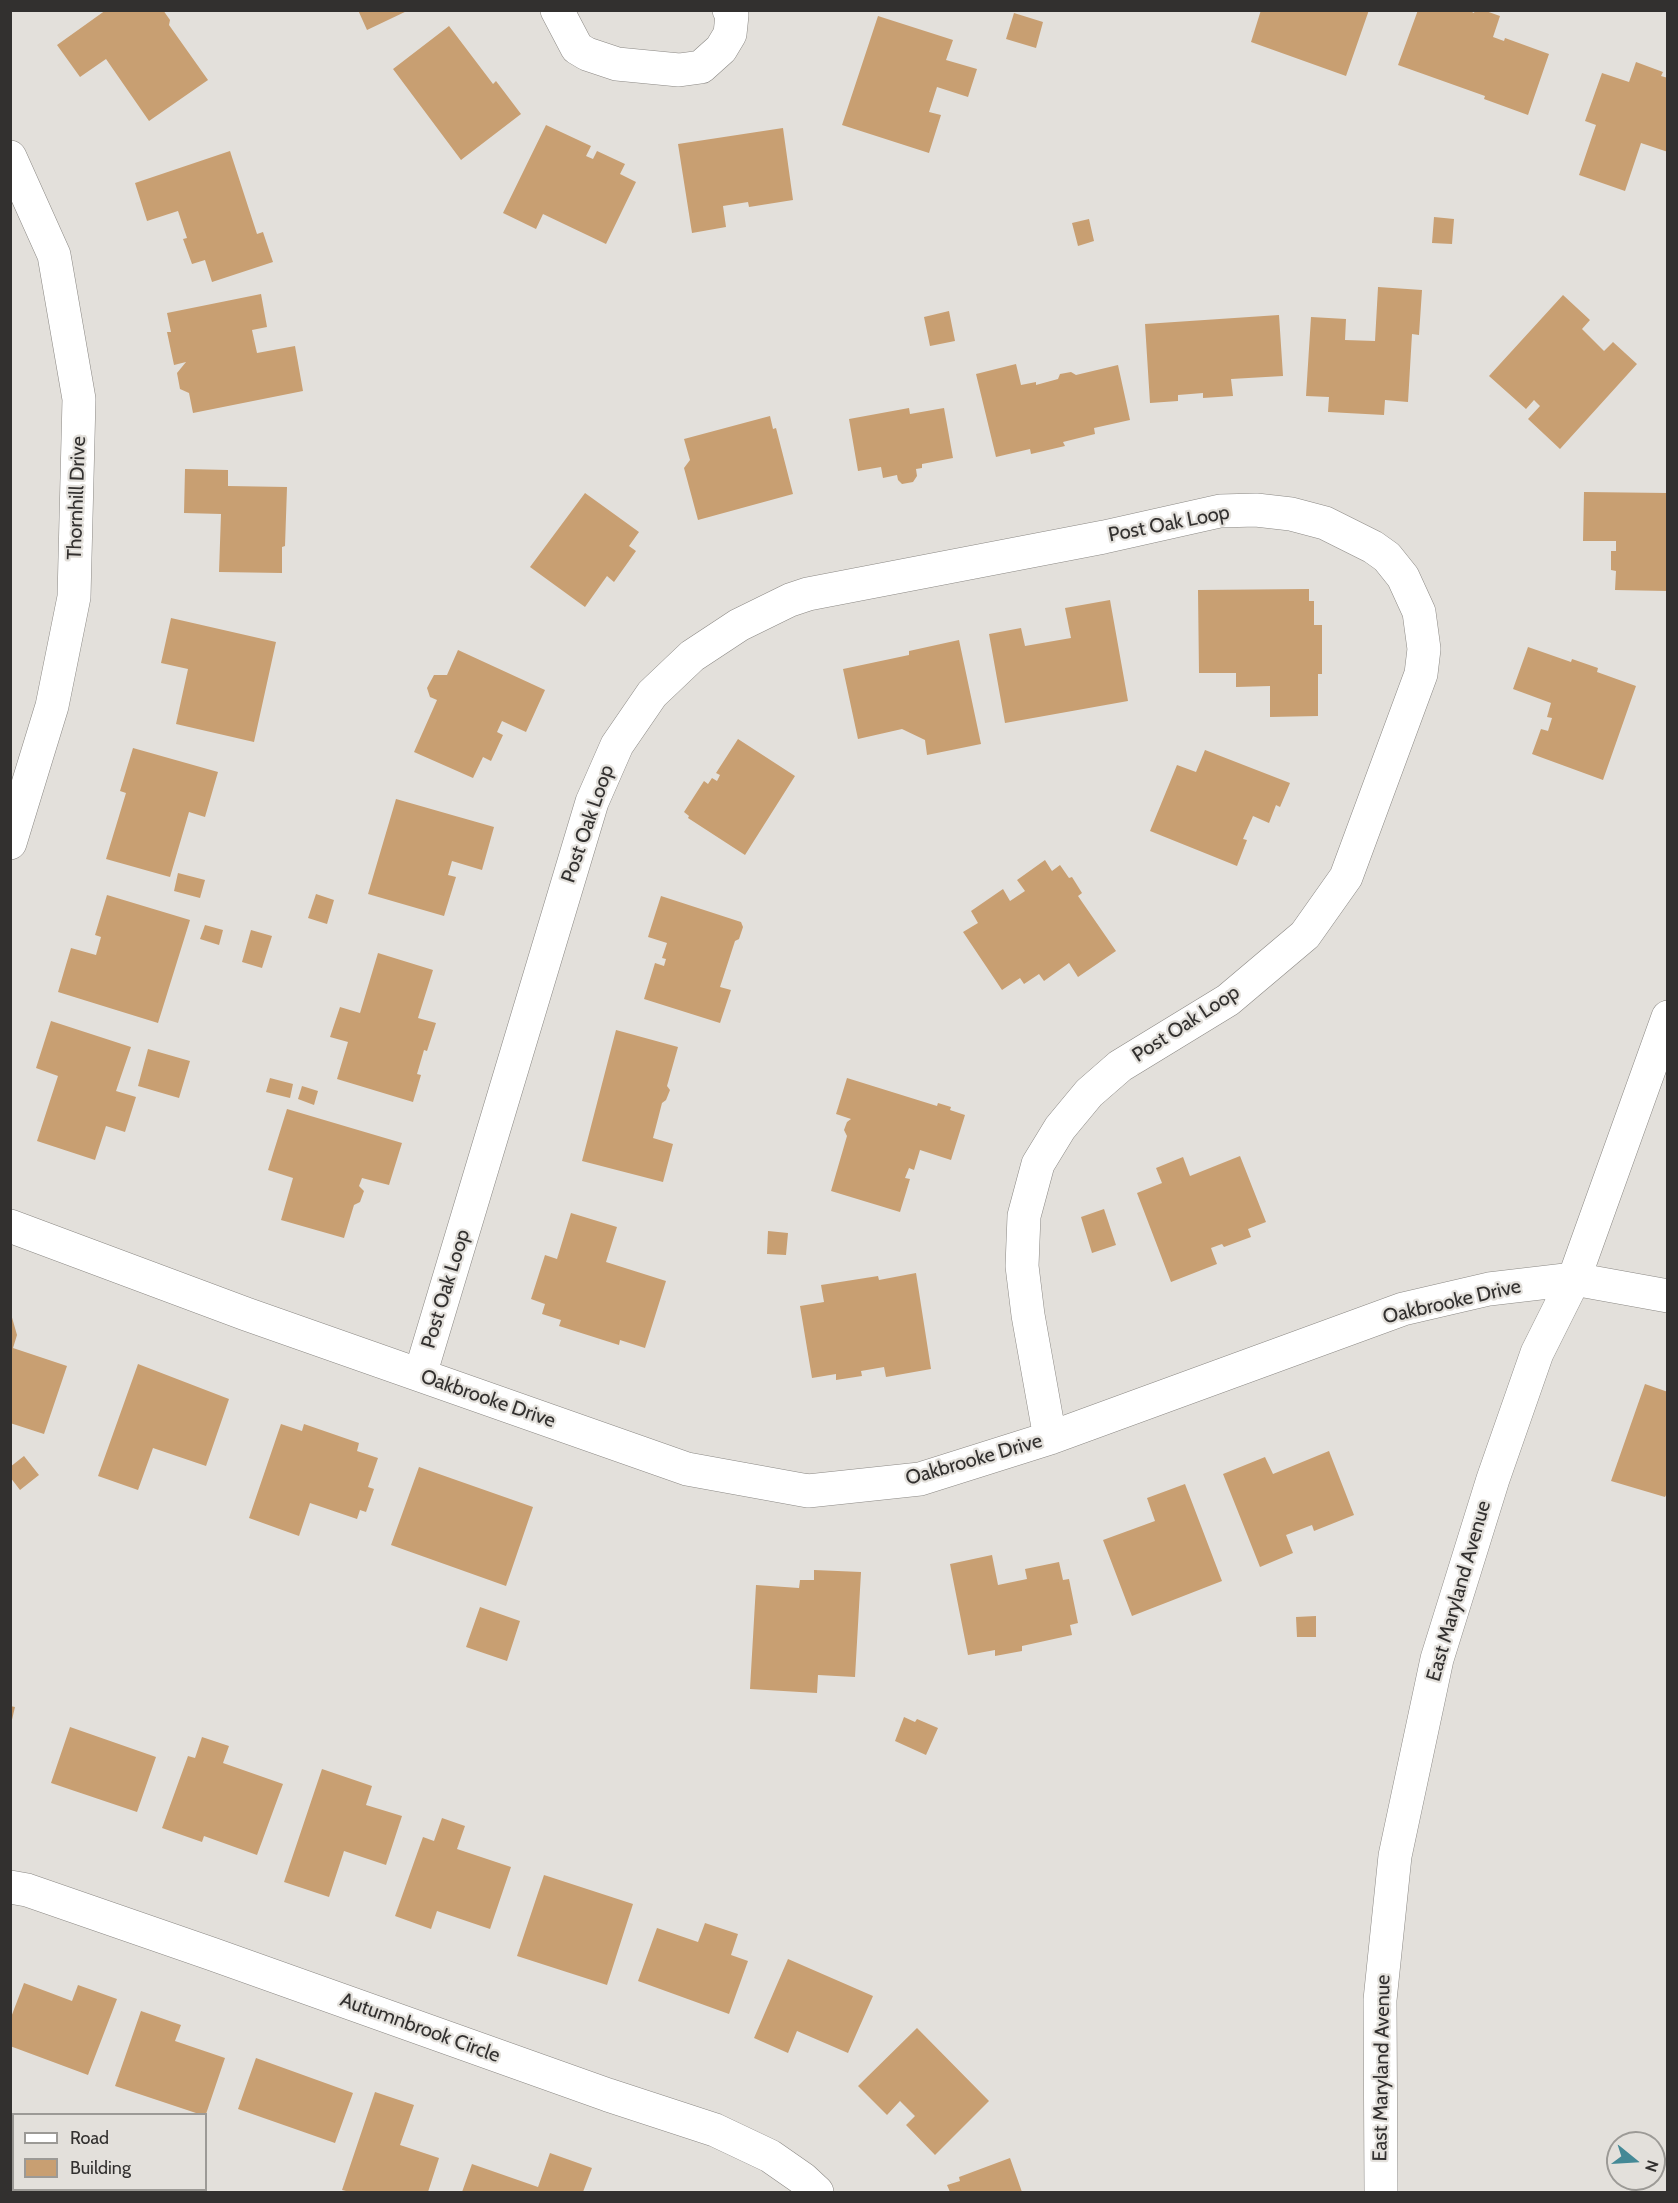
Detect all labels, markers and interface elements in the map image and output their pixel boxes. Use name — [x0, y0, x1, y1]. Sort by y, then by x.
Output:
street label: Thornhill Drive — [63, 436, 91, 560]
street label: Post Oak Loop — [1106, 500, 1232, 548]
street label: Post Oak Loop — [557, 762, 619, 886]
street label: Post Oak Loop — [1128, 980, 1244, 1068]
street label: Post Oak Loop — [417, 1227, 475, 1351]
street label: Oakbrooke Drive — [1381, 1274, 1523, 1330]
street label: Oakbrooke Drive — [417, 1365, 559, 1433]
street label: Oakbrooke Drive — [903, 1429, 1045, 1491]
street label: East Maryland Avenue — [1422, 1498, 1496, 1684]
street label: East Maryland Avenue — [1368, 1974, 1396, 2162]
street label: Autumnbrook Circle — [337, 1988, 503, 2068]
legend — [12, 2113, 207, 2191]
text: Road — [70, 2127, 109, 2149]
north arrow — [1606, 2131, 1666, 2191]
text: Building — [70, 2157, 131, 2179]
text: N — [1641, 2158, 1662, 2174]

